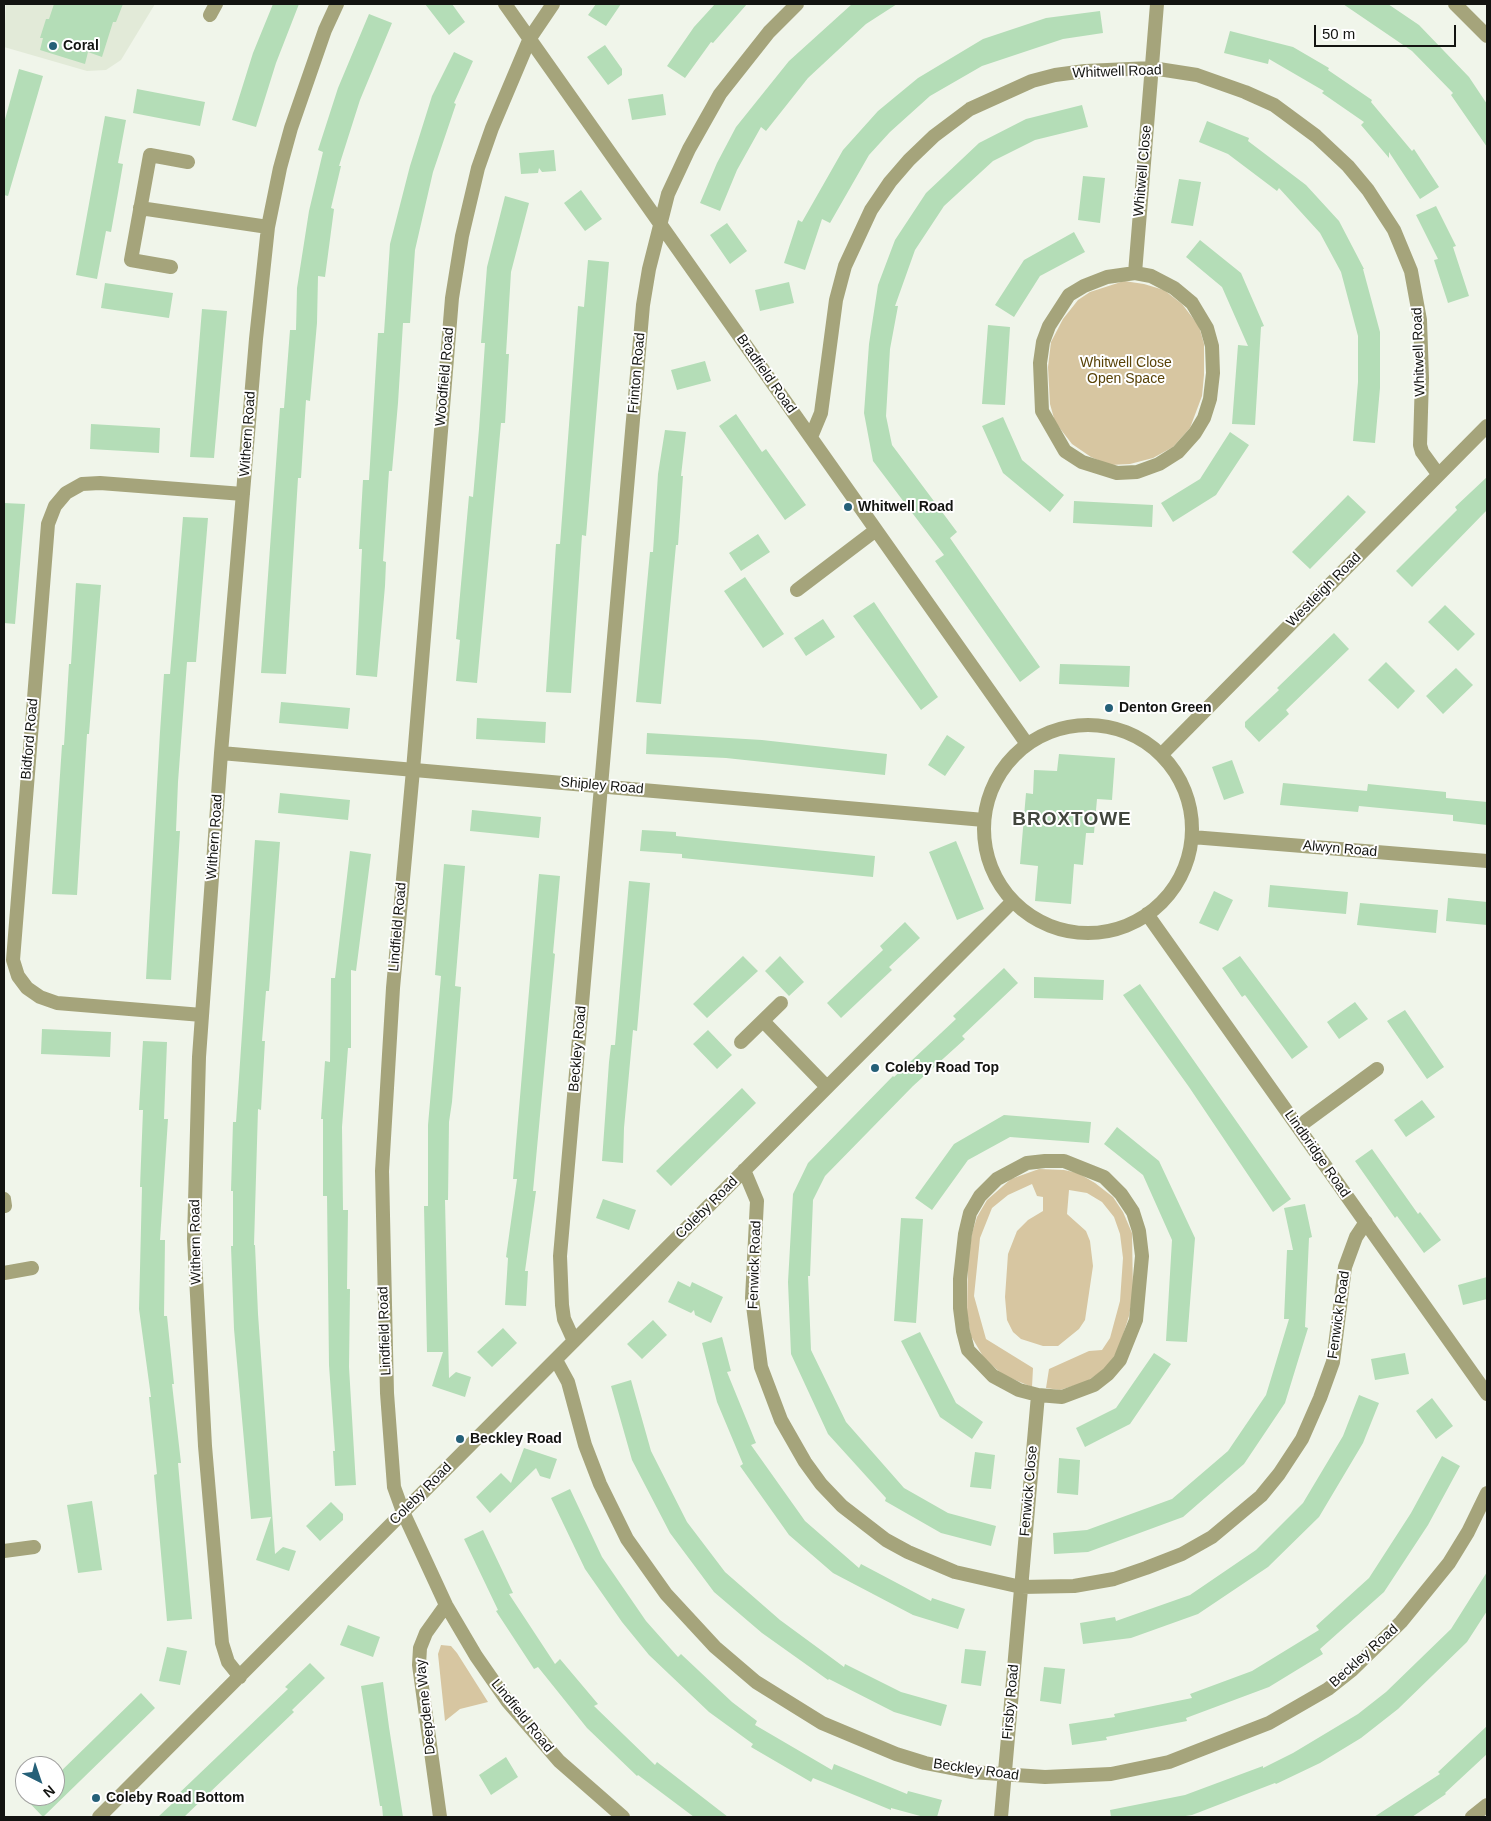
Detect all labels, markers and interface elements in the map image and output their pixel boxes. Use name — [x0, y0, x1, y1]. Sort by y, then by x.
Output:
scale bar — [1316, 15, 1458, 47]
text: 50 m — [1322, 25, 1355, 42]
place label: Coral — [63, 38, 99, 54]
marker: Coral — [47, 40, 59, 52]
street label: Whitwell Road — [1072, 62, 1162, 82]
street label: Whitwell Close — [1131, 125, 1155, 217]
street label: Whitwell Road — [1409, 307, 1429, 397]
street label: Woodfield Road — [432, 327, 458, 427]
street label: Bradfield Road — [733, 331, 799, 417]
street label: Frinton Road — [625, 332, 649, 414]
park label: Whitwell Close Open Space — [1080, 355, 1172, 388]
street label: Withern Road — [237, 391, 259, 477]
place label: Whitwell Road — [858, 499, 954, 515]
marker: Whitwell Road — [842, 501, 854, 513]
street label: Westleigh Road — [1283, 549, 1365, 631]
street label: Bidford Road — [18, 698, 42, 780]
place label: Denton Green — [1119, 700, 1212, 716]
marker: Denton Green — [1103, 702, 1115, 714]
street label: Shipley Road — [560, 774, 644, 798]
street label: Withern Road — [204, 794, 226, 880]
district label: BROXTOWE — [1011, 809, 1133, 831]
street label: Alwyn Road — [1302, 837, 1378, 861]
street label: Lindfield Road — [386, 882, 410, 972]
street label: Beckley Road — [566, 1005, 590, 1093]
place label: Coleby Road Top — [885, 1060, 999, 1076]
marker: Coleby Road Top — [869, 1062, 881, 1074]
street label: Lindbridge Road — [1281, 1107, 1353, 1201]
street label: Coleby Road — [672, 1173, 742, 1243]
street label: Withern Road — [187, 1199, 205, 1285]
street label: Fenwick Road — [745, 1220, 765, 1310]
street label: Fenwick Road — [1325, 1270, 1353, 1360]
street label: Lindfield Road — [375, 1286, 395, 1376]
place label: Beckley Road — [470, 1431, 562, 1447]
marker: Beckley Road — [454, 1433, 466, 1445]
street label: Fenwick Close — [1017, 1445, 1041, 1537]
street label: Coleby Road — [386, 1459, 456, 1529]
street label: Beckley Road — [1326, 1621, 1402, 1691]
street label: Deepdene Way — [413, 1658, 439, 1756]
street label: Firsby Road — [999, 1664, 1023, 1740]
street label: Lindfield Road — [487, 1676, 557, 1756]
north arrow — [15, 1756, 65, 1806]
street label: Beckley Road — [932, 1756, 1020, 1784]
text: N — [40, 1782, 58, 1801]
place label: Coleby Road Bottom — [106, 1790, 244, 1806]
marker: Coleby Road Bottom — [90, 1792, 102, 1804]

